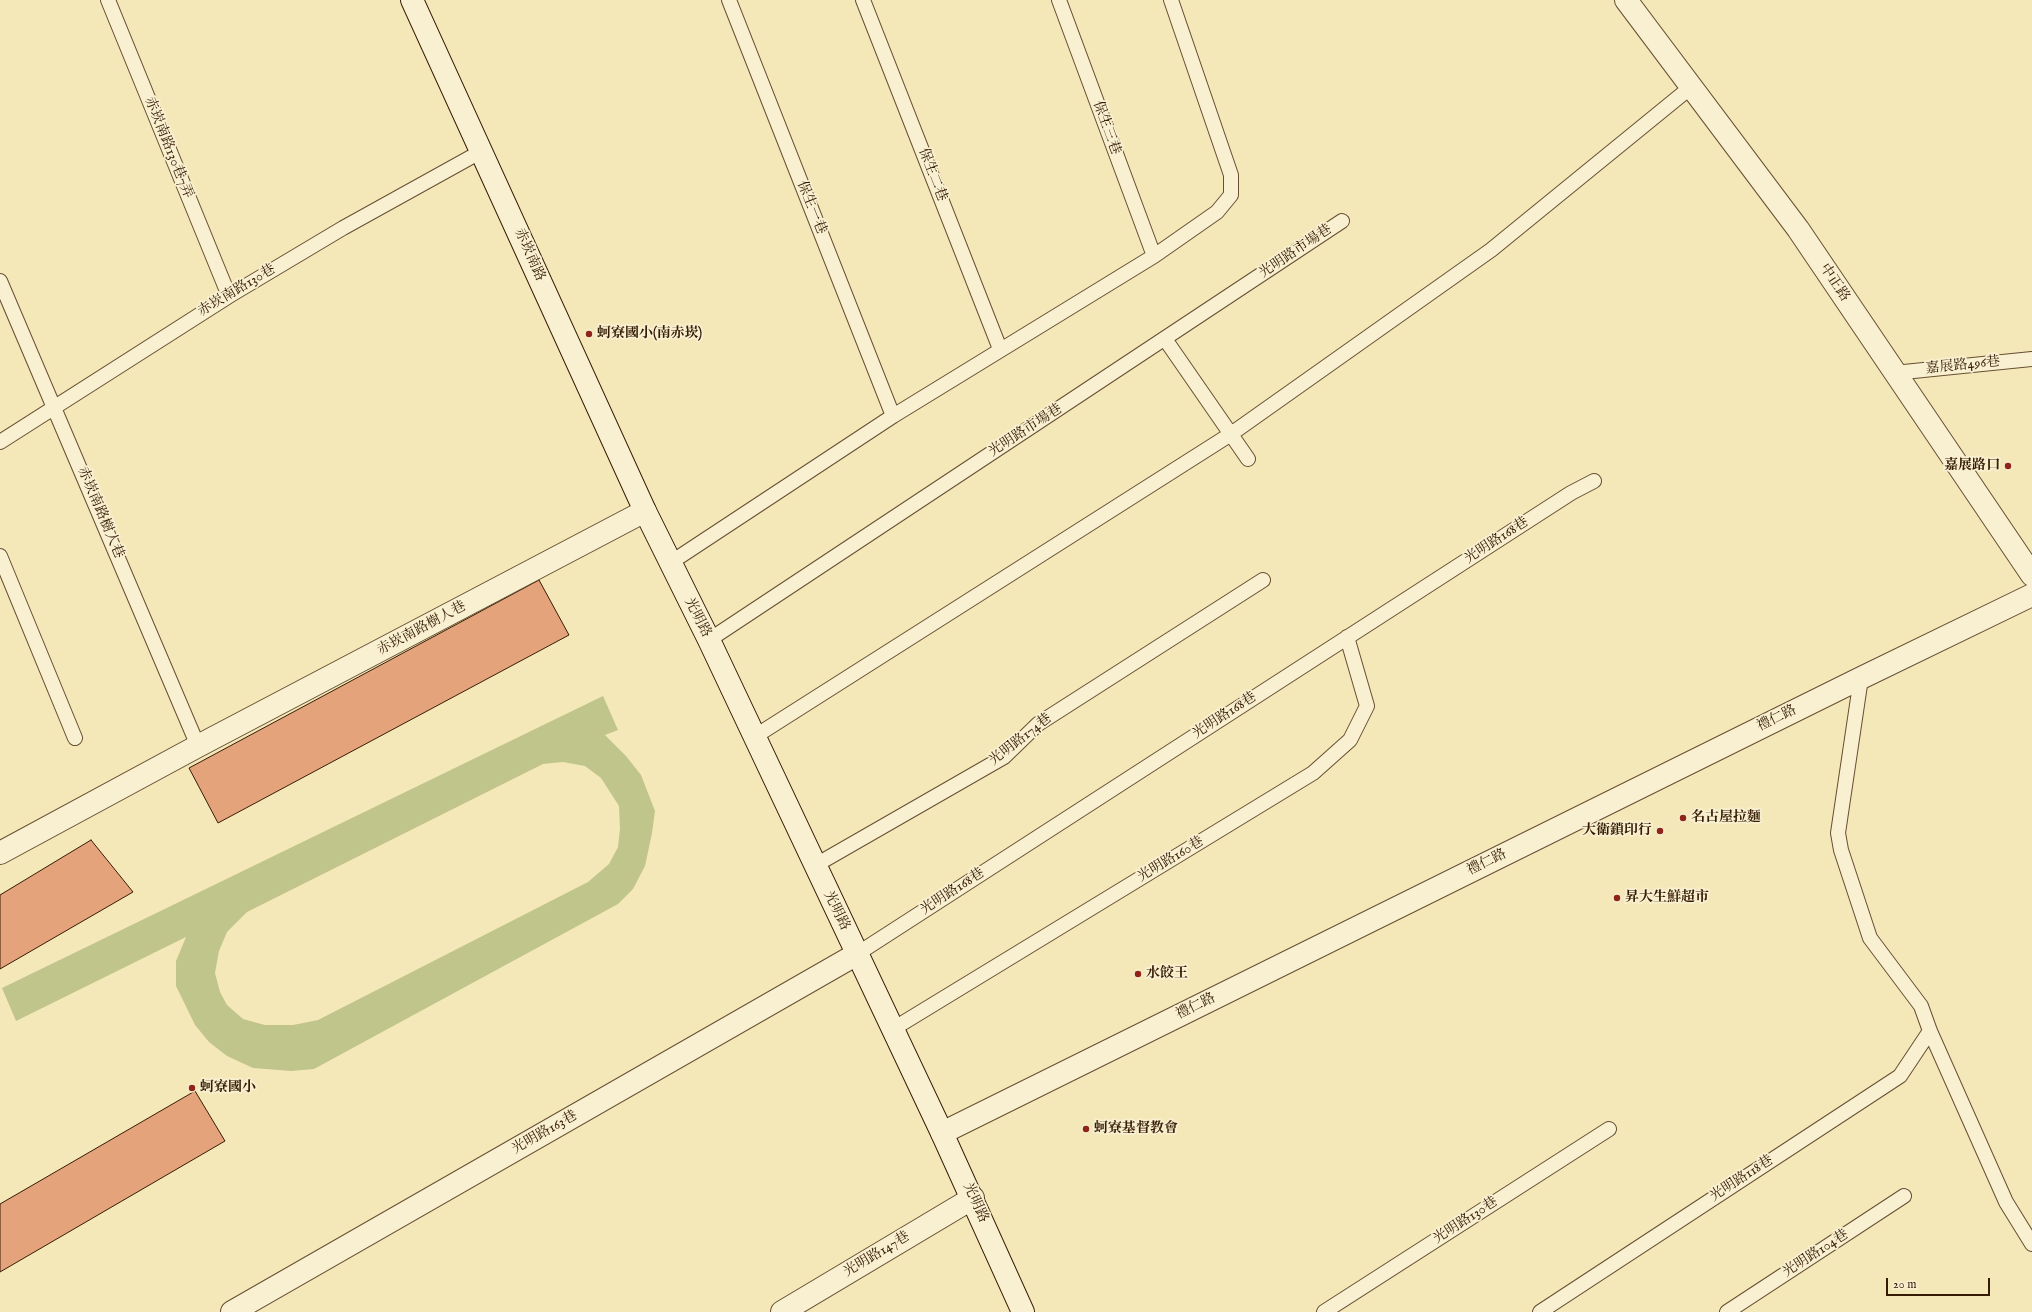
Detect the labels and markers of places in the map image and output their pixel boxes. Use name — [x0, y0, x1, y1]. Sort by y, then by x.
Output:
place label: 蚵寮國小(南赤崁) — [597, 326, 702, 342]
marker: 蚵寮國小(南赤崁) — [584, 329, 594, 339]
place label: 嘉展路口 — [1944, 458, 2000, 474]
marker: 嘉展路口 — [2003, 461, 2013, 471]
place label: 名古屋拉麵 — [1691, 810, 1761, 826]
marker: 名古屋拉麵 — [1678, 813, 1688, 823]
place label: 大衛鎖印行 — [1582, 823, 1652, 839]
marker: 大衛鎖印行 — [1655, 826, 1665, 836]
place label: 昇大生鮮超市 — [1625, 890, 1709, 906]
marker: 昇大生鮮超市 — [1612, 893, 1622, 903]
place label: 水餃王 — [1146, 966, 1188, 982]
marker: 水餃王 — [1133, 969, 1143, 979]
place label: 蚵寮國小 — [200, 1080, 256, 1096]
marker: 蚵寮國小 — [187, 1083, 197, 1093]
place label: 蚵寮基督教會 — [1094, 1121, 1178, 1137]
marker: 蚵寮基督教會 — [1081, 1124, 1091, 1134]

